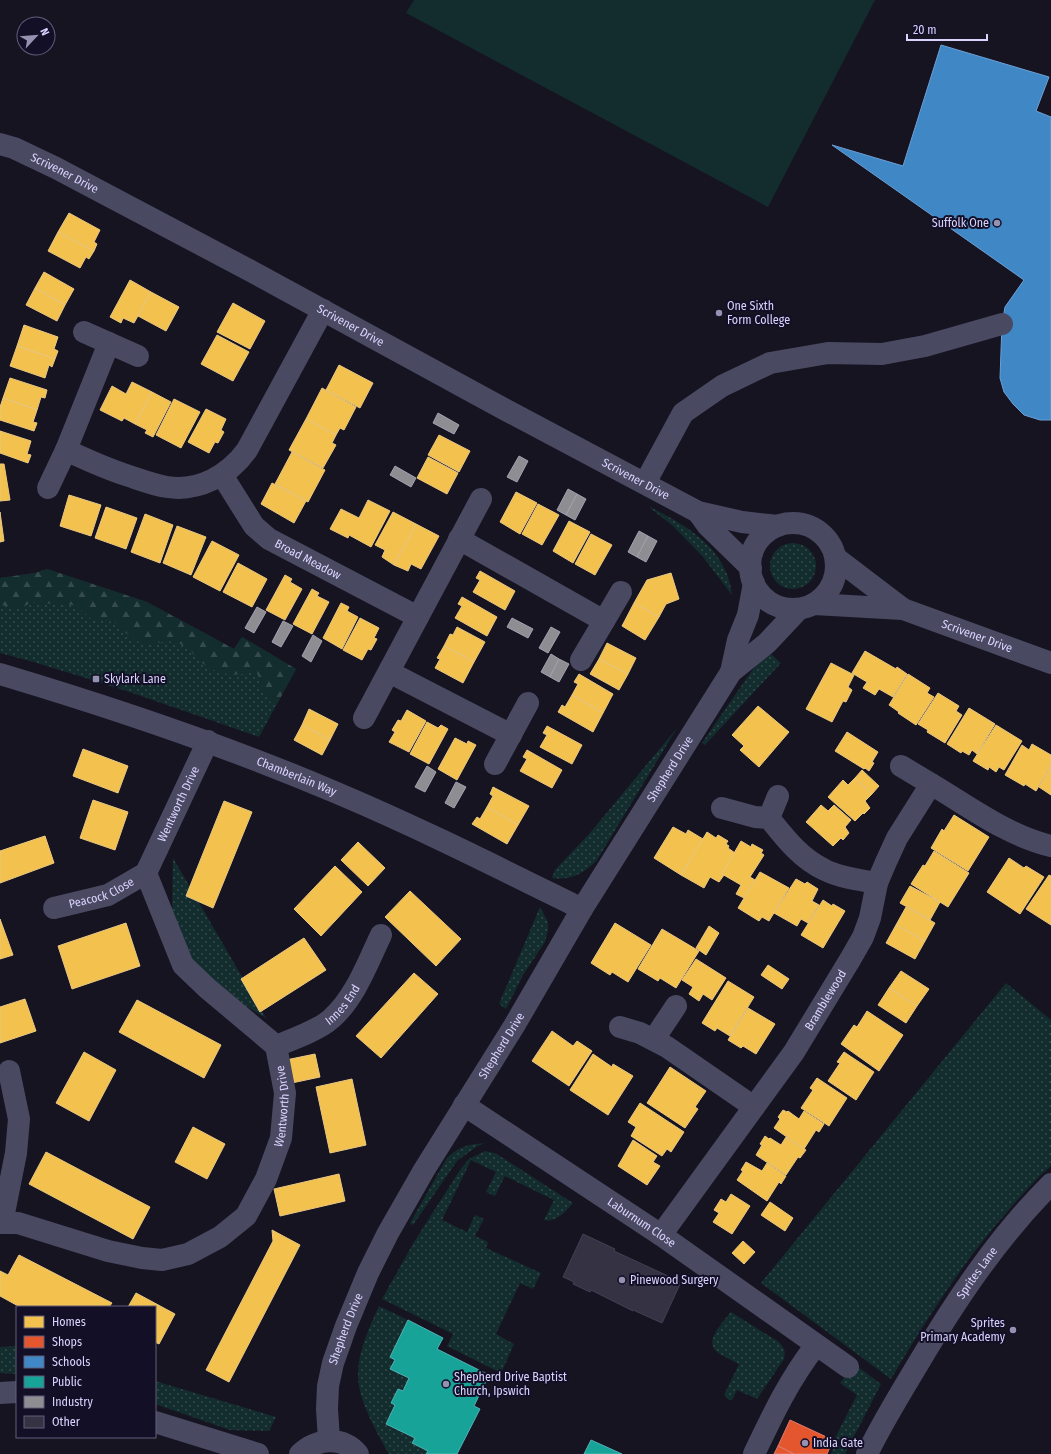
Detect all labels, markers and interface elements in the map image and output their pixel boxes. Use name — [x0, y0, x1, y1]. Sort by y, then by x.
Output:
north arrow — [16, 16, 56, 56]
scale bar — [907, 16, 987, 42]
text: 20 m — [913, 23, 937, 37]
text: N — [37, 26, 52, 38]
street label: Scrivener Drive — [28, 150, 101, 196]
place label: Suffolk One — [932, 216, 989, 230]
marker: Suffolk One — [992, 218, 1002, 228]
place label: One Sixth Form College — [727, 299, 790, 327]
street label: Scrivener Drive — [315, 301, 387, 349]
marker: One Sixth Form College — [714, 308, 724, 318]
street label: Scrivener Drive — [600, 455, 672, 503]
street label: Broad Meadow — [272, 536, 343, 582]
street label: Scrivener Drive — [940, 617, 1014, 655]
place label: Skylark Lane — [104, 672, 166, 686]
marker: Skylark Lane — [91, 674, 101, 684]
street label: Shepherd Drive — [644, 733, 696, 805]
street label: Chamberlain Way — [255, 754, 339, 799]
street label: Wentworth Drive — [155, 764, 202, 844]
street label: Peacock Close — [67, 874, 137, 911]
street label: Bramblewood — [802, 967, 849, 1033]
street label: Innes End — [323, 982, 363, 1028]
street label: Shepherd Drive — [476, 1010, 527, 1081]
street label: Wentworth Drive — [271, 1064, 292, 1149]
street label: Laburnum Close — [605, 1195, 679, 1250]
street label: Sprites Lane — [954, 1244, 1000, 1302]
place label: Pinewood Surgery — [630, 1273, 719, 1287]
marker: Pinewood Surgery — [617, 1275, 627, 1285]
street label: Shepherd Drive — [326, 1291, 366, 1367]
legend — [16, 1306, 156, 1438]
text: Homes — [52, 1315, 86, 1329]
place label: Sprites Primary Academy — [920, 1316, 1006, 1344]
marker: Sprites Primary Academy — [1008, 1325, 1018, 1335]
text: Shops — [52, 1335, 82, 1349]
text: Schools — [52, 1355, 90, 1369]
place label: Shepherd Drive Baptist Church, Ipswich — [454, 1370, 567, 1398]
text: Public — [52, 1375, 82, 1389]
marker: Shepherd Drive Baptist Church, Ipswich — [441, 1379, 451, 1389]
text: Industry — [52, 1395, 93, 1409]
text: Other — [52, 1415, 81, 1429]
place label: India Gate — [813, 1436, 863, 1450]
marker: India Gate — [800, 1438, 810, 1448]

